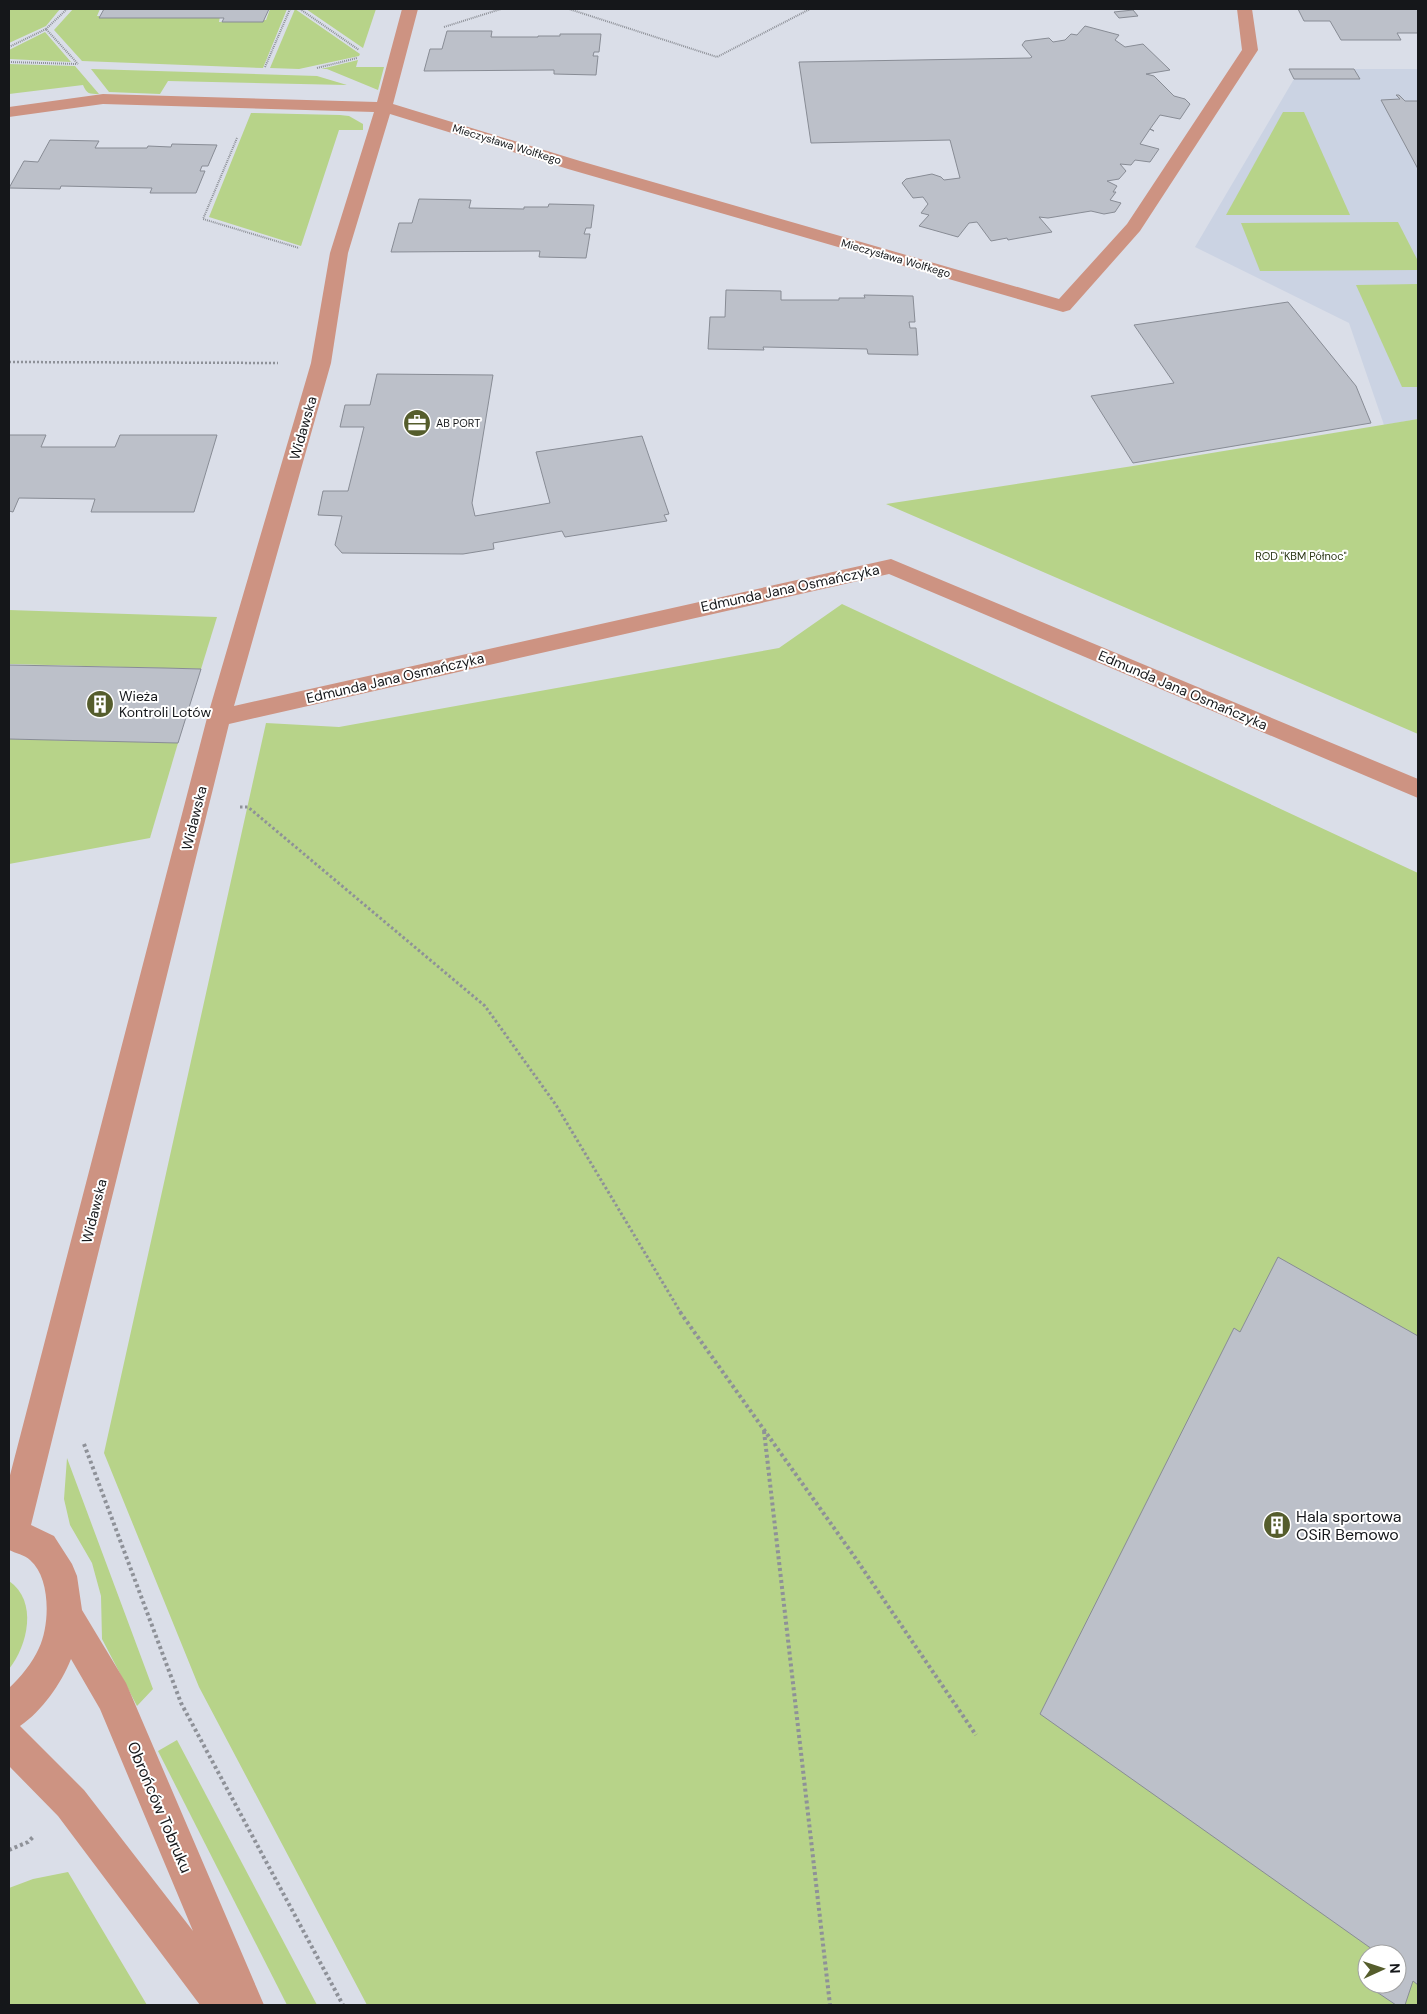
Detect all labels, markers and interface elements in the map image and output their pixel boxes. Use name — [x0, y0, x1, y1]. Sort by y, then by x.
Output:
street label: Mieczysława Wolfkego — [451, 121, 563, 167]
street label: Mieczysława Wolfkego — [840, 236, 952, 280]
street label: Widawska — [285, 394, 321, 462]
office icon: AB PORT — [402, 408, 432, 438]
place label: AB PORT — [436, 416, 480, 430]
park label: ROD "KBM Północ" — [1255, 549, 1347, 563]
street label: Edmunda Jana Osmańczyka — [699, 560, 881, 616]
street label: Edmunda Jana Osmańczyka — [1096, 646, 1270, 734]
street label: Edmunda Jana Osmańczyka — [304, 649, 486, 707]
place label: Wieża Kontroli Lotów — [119, 687, 211, 721]
building icon: Wieża Kontroli Lotów — [85, 689, 115, 719]
street label: Widawska — [177, 784, 211, 852]
street label: Widawska — [77, 1177, 111, 1245]
place label: Hala sportowa OSiR Bemowo — [1296, 1506, 1401, 1545]
building icon: Hala sportowa OSiR Bemowo — [1262, 1510, 1292, 1540]
street label: Obrońców Tobruku — [122, 1738, 197, 1876]
north arrow — [1357, 1944, 1407, 1994]
text: N — [1386, 1963, 1404, 1974]

